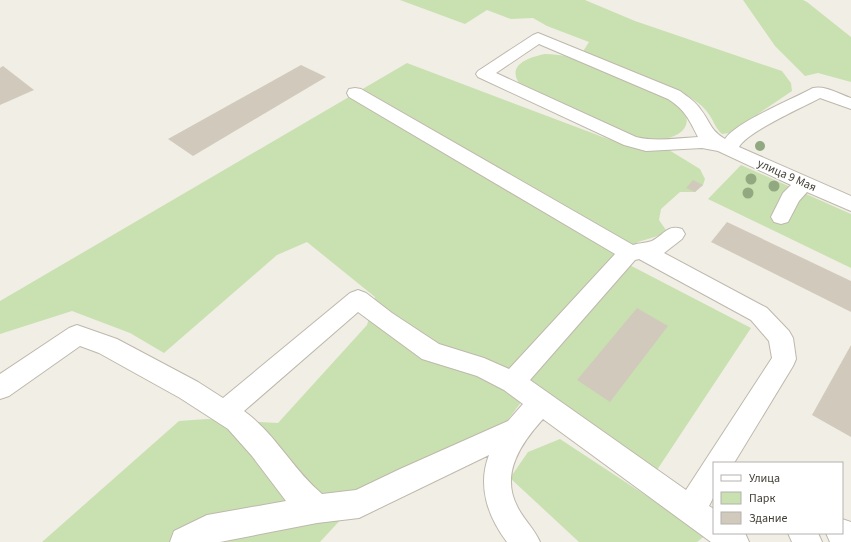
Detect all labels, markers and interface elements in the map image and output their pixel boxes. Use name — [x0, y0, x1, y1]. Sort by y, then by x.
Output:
street label: улица 9 Мая — [754, 155, 819, 196]
legend — [713, 462, 843, 534]
text: Улица — [749, 470, 780, 487]
text: Парк — [749, 490, 775, 507]
text: Здание — [749, 510, 788, 527]

